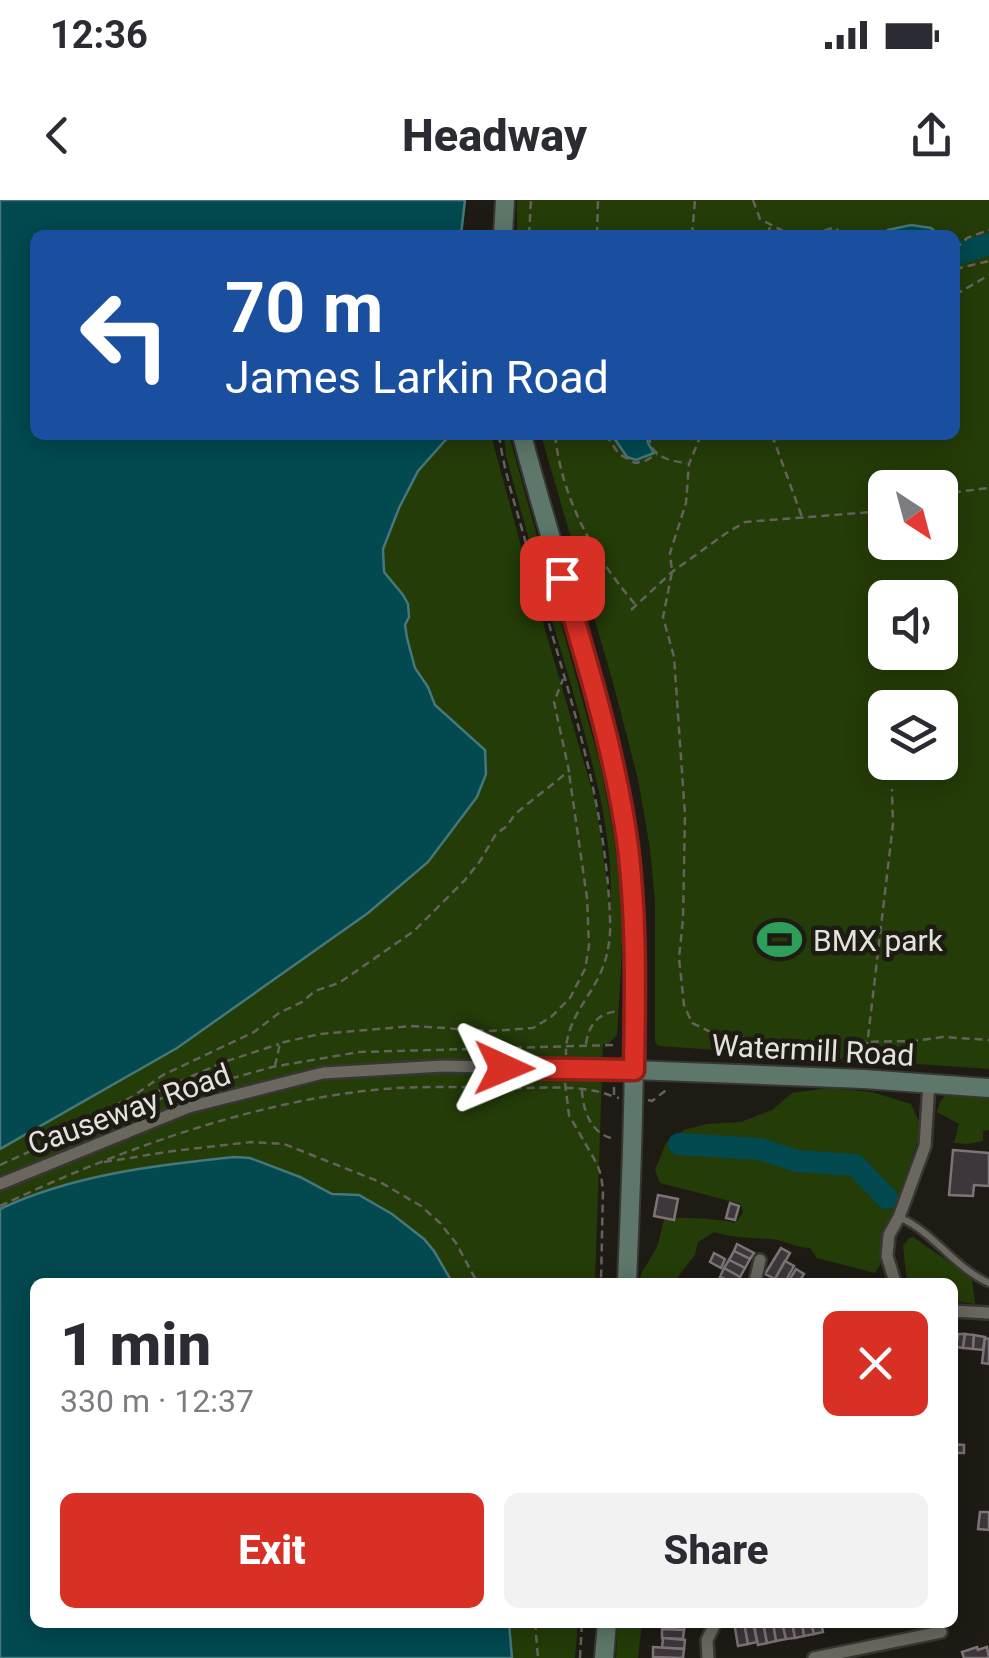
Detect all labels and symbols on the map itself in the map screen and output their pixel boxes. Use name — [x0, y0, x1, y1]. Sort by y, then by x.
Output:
north arrow — [868, 470, 958, 560]
pin — [520, 536, 605, 621]
sports icon: BMX park — [756, 916, 804, 964]
place label: BMX park — [813, 923, 944, 958]
position arrow — [452, 1016, 556, 1120]
street label: Watermill Road — [711, 1027, 915, 1073]
street label: Causeway Road — [23, 1056, 235, 1162]

